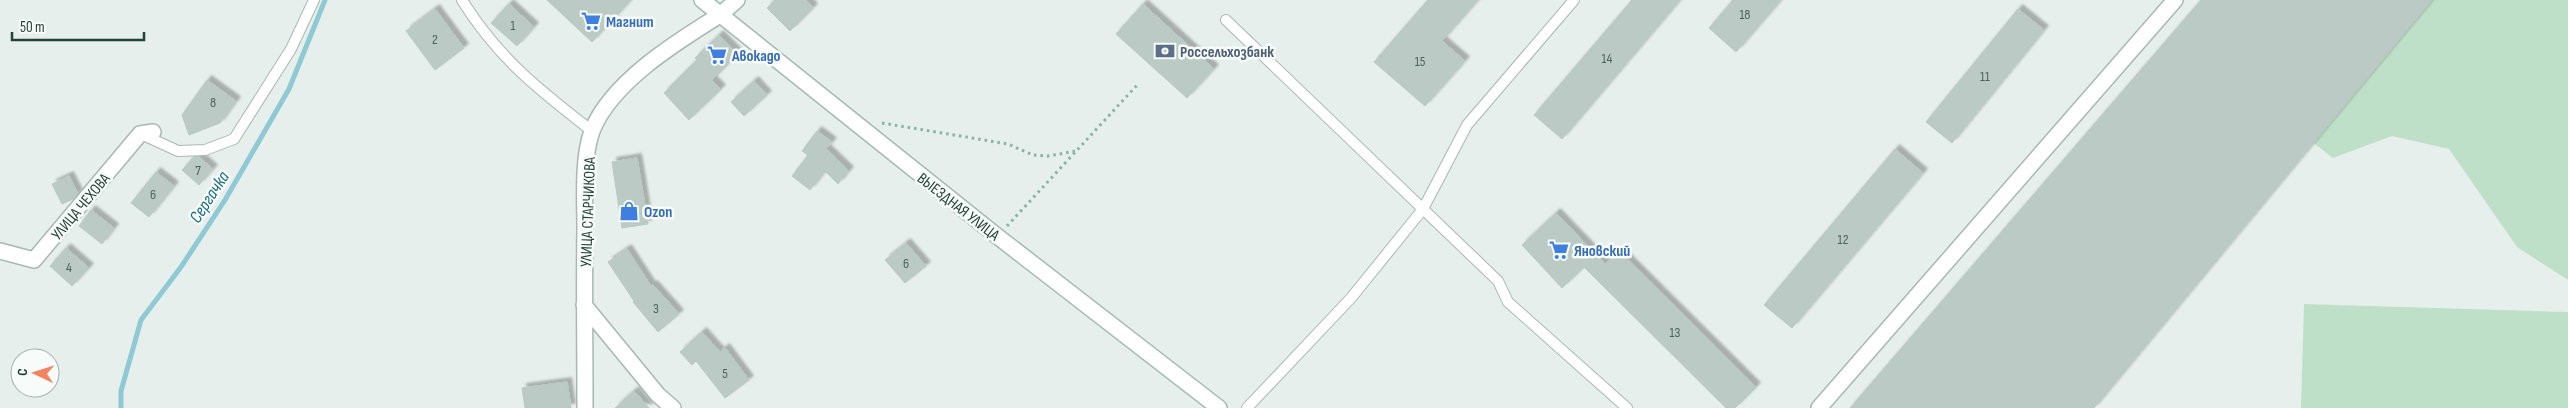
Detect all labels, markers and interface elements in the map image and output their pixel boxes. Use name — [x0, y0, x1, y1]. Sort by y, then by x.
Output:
house number: 18 — [1739, 6, 1751, 23]
scale bar — [12, 10, 145, 42]
supermarket icon: Магнит — [580, 10, 602, 32]
place label: Магнит — [606, 13, 654, 32]
house number: 1 — [511, 17, 516, 34]
text: 50 m — [20, 18, 45, 37]
house number: 2 — [432, 31, 438, 48]
bank icon: Россельхозбанк — [1154, 40, 1176, 62]
place label: Россельхозбанк — [1180, 43, 1274, 62]
supermarket icon: Авокадо — [706, 44, 728, 66]
place label: Авокадо — [731, 47, 781, 66]
house number: 14 — [1602, 50, 1613, 67]
house number: 15 — [1415, 53, 1426, 70]
house number: 11 — [1980, 68, 1990, 85]
house number: 8 — [210, 94, 216, 111]
street label: УЛИЦА СТАРЧИКОВА — [577, 156, 600, 268]
house number: 7 — [195, 162, 201, 179]
water label: Сергачка — [185, 167, 234, 227]
street label: ВЫЕЗДНАЯ УЛИЦА — [913, 169, 1003, 245]
street label: УЛИЦА ЧЕХОВА — [48, 170, 115, 244]
house number: 6 — [150, 186, 156, 203]
shop icon: Ozon — [618, 200, 640, 222]
place label: Ozon — [644, 203, 672, 222]
house number: 12 — [1838, 231, 1849, 248]
supermarket icon: Яновский — [1548, 239, 1570, 261]
place label: Яновский — [1574, 242, 1630, 261]
house number: 6 — [903, 255, 909, 272]
house number: 4 — [66, 259, 72, 276]
house number: 3 — [653, 300, 659, 317]
house number: 13 — [1670, 324, 1681, 341]
north arrow — [10, 348, 60, 398]
house number: 5 — [722, 365, 728, 382]
text: С — [14, 368, 31, 376]

